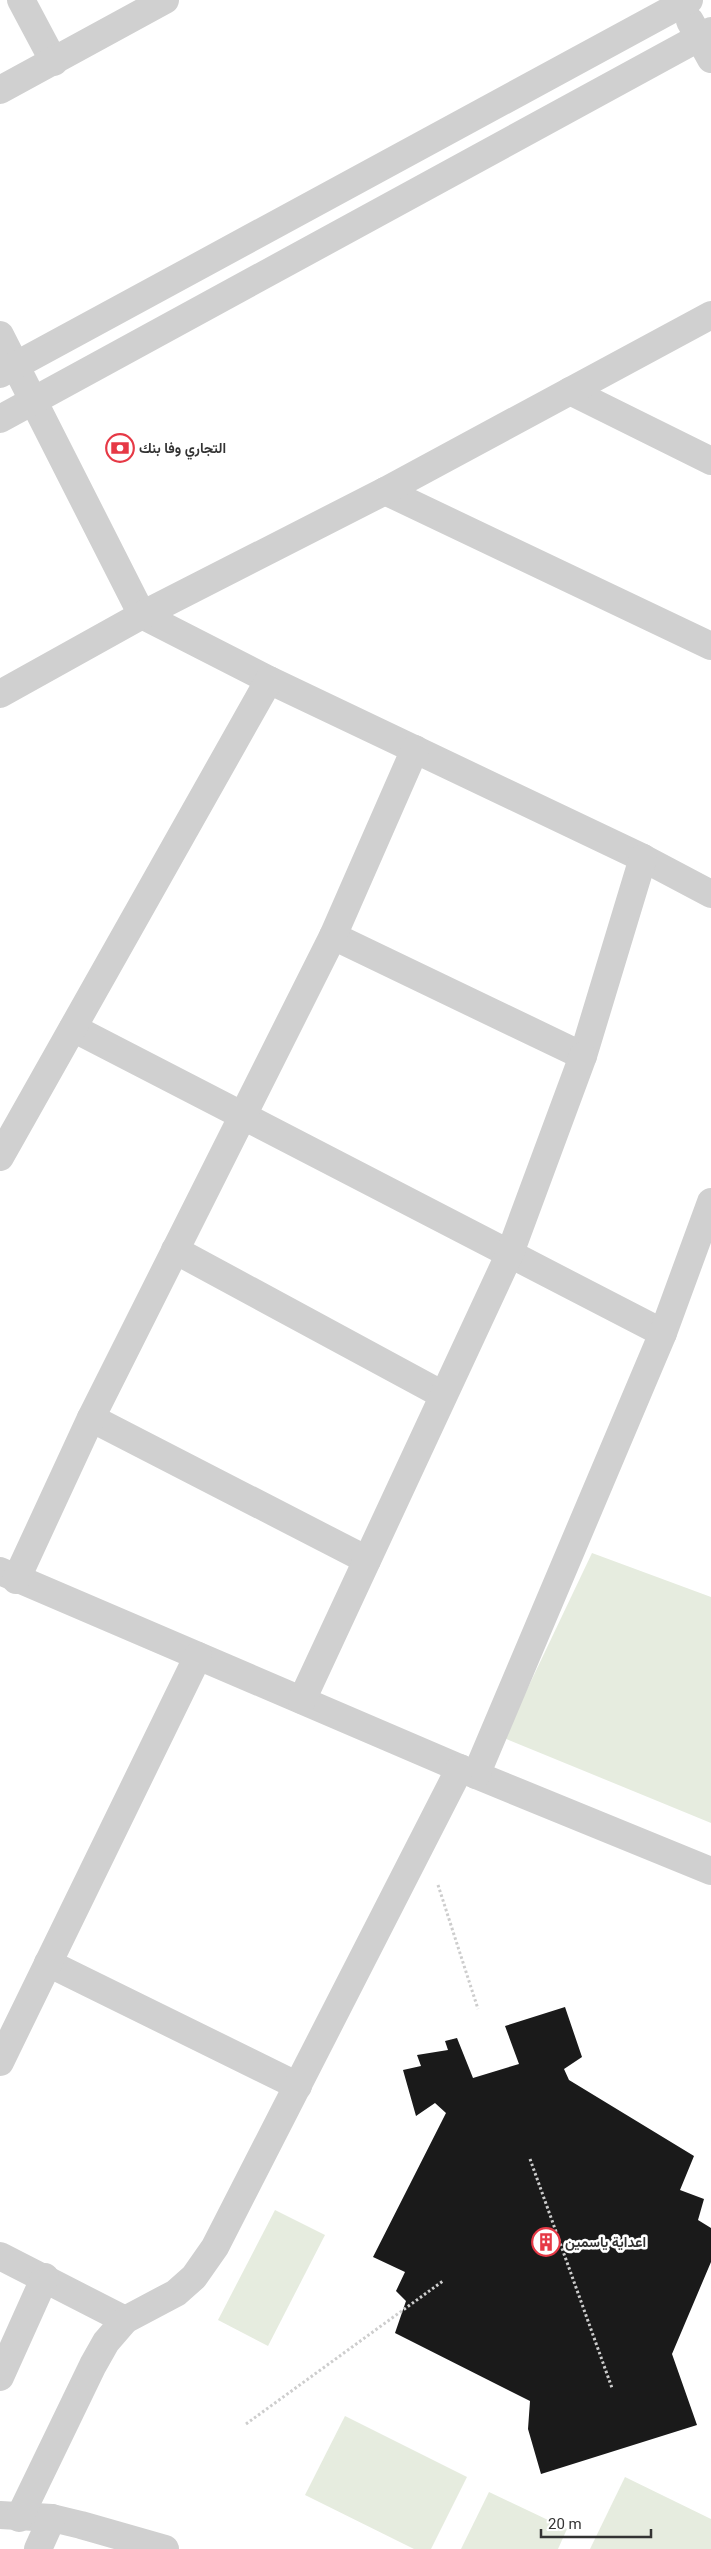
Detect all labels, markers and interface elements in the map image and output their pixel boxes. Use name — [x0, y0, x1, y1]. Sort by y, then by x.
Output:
bank icon: التجاري وفا بنك — [105, 433, 135, 463]
place label: التجاري وفا بنك — [139, 440, 226, 460]
building icon: اعداية ياسمين — [531, 2227, 561, 2257]
place label: اعداية ياسمين — [565, 2234, 646, 2251]
scale bar — [541, 2506, 651, 2538]
text: 20 m — [548, 2515, 582, 2533]

